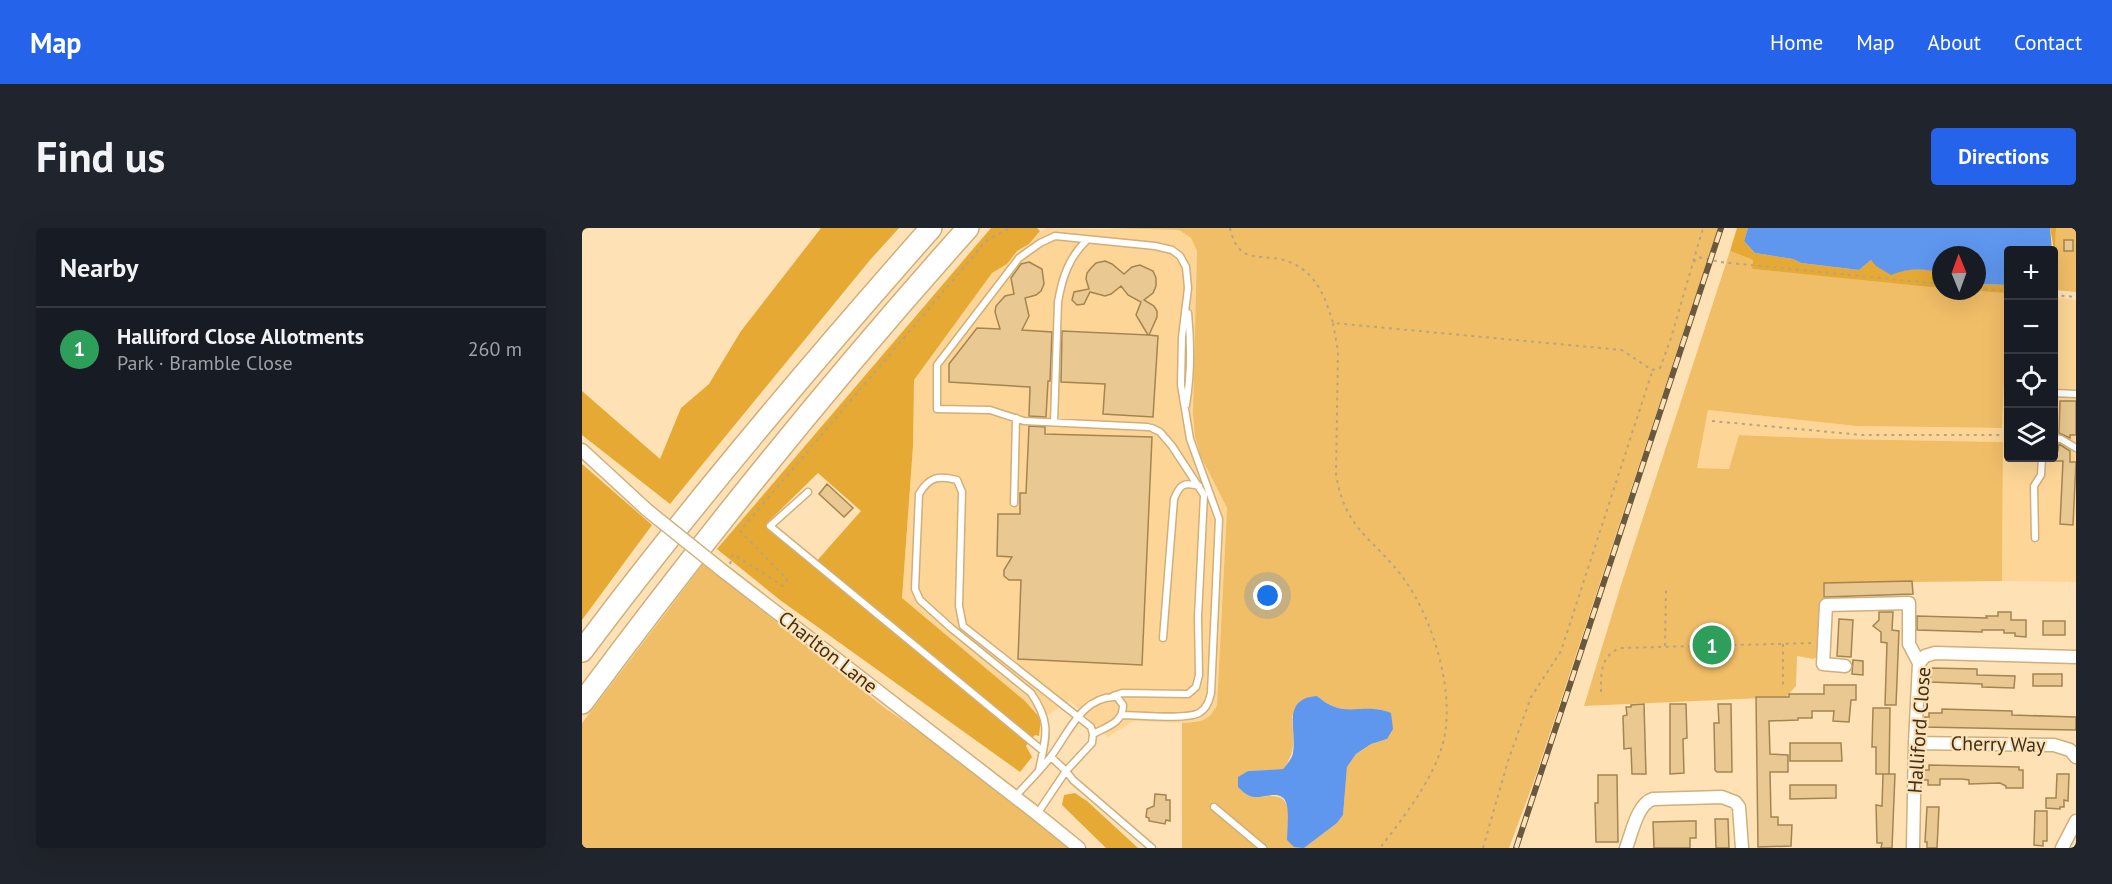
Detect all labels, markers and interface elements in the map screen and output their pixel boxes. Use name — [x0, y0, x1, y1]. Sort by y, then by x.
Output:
text: Map — [30, 24, 81, 61]
text: Home — [1770, 29, 1823, 56]
text: Map — [1856, 29, 1895, 56]
text: About — [1928, 29, 1981, 56]
text: Contact — [2014, 29, 2082, 56]
button: Directions — [1931, 128, 2076, 185]
text: Find us — [36, 129, 165, 184]
north arrow — [1932, 246, 1986, 300]
map controls — [2004, 246, 2058, 462]
button: + — [2004, 246, 2058, 300]
text: Nearby — [60, 251, 138, 284]
button: − — [2004, 300, 2058, 354]
text: Halliford Close Allotments — [117, 322, 364, 350]
text: 1 — [74, 336, 85, 362]
text: 260 m — [468, 336, 522, 362]
text: Park · Bramble Close — [117, 350, 293, 376]
button: locate — [2004, 354, 2058, 408]
button: layers — [2004, 408, 2058, 462]
your location — [1253, 581, 1282, 610]
street label: Charlton Lane — [773, 605, 883, 699]
pin: 1 — [1692, 622, 1732, 668]
street label: Halliford Close — [1902, 666, 1936, 794]
street label: Cherry Way — [1950, 730, 2046, 758]

